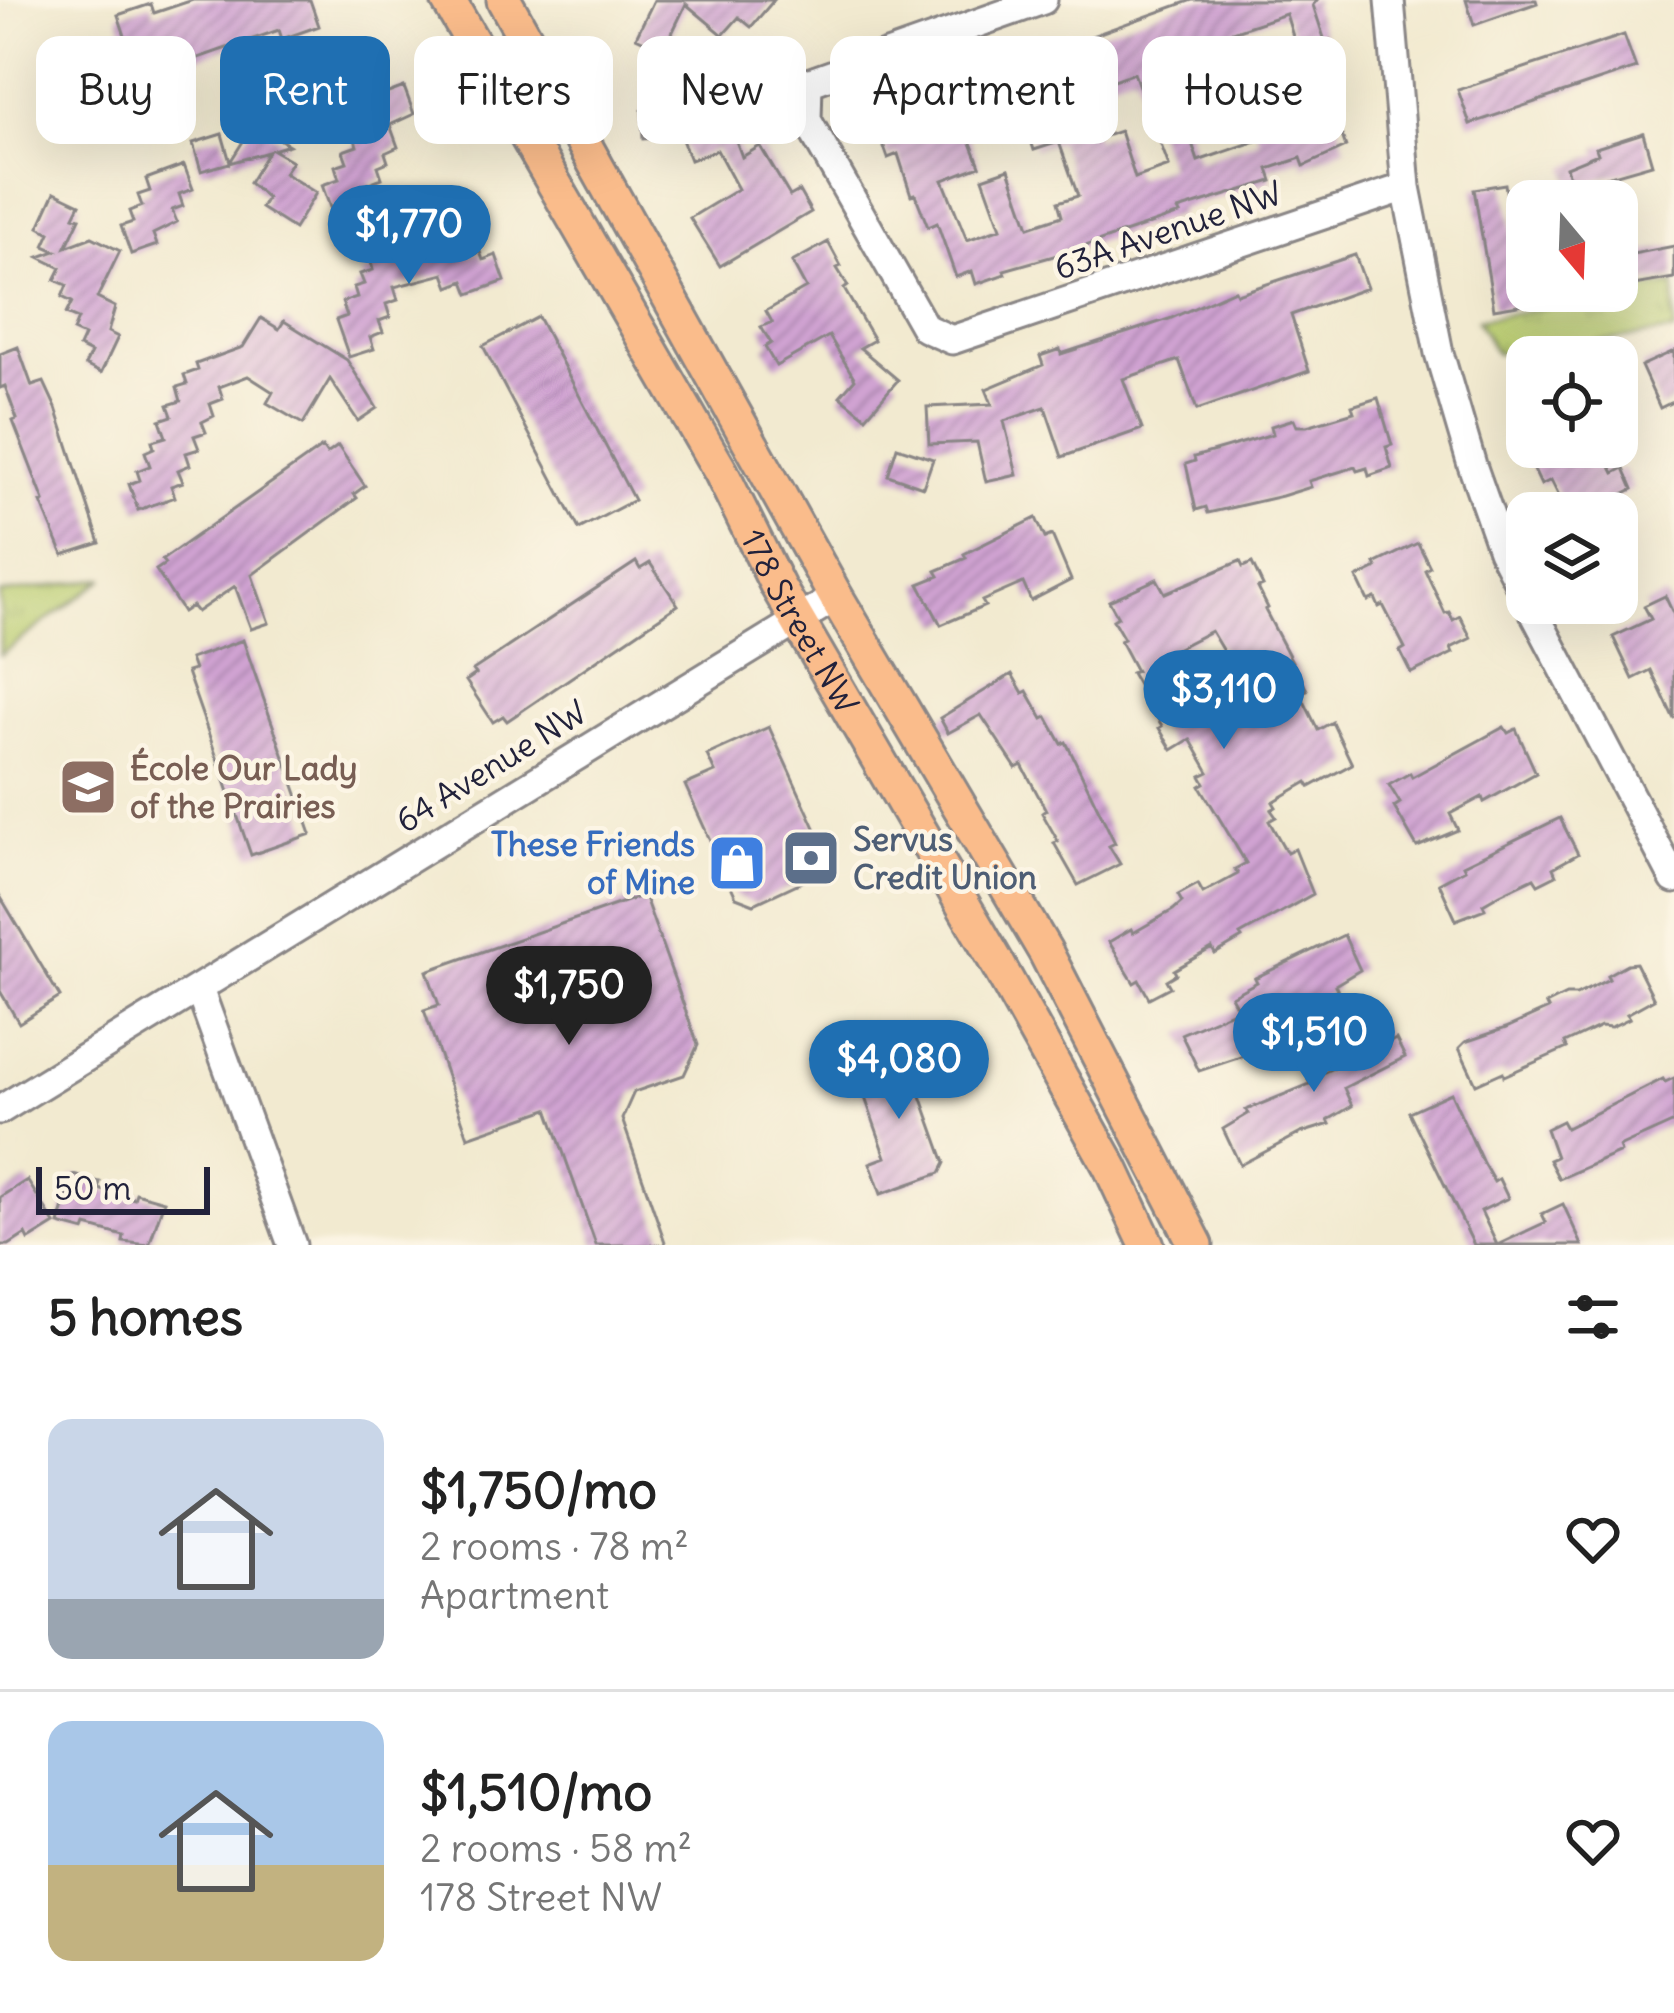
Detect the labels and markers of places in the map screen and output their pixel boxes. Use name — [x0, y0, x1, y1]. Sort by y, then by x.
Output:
pin: $1,770 — [311, 185, 507, 287]
pin: $3,110 — [1126, 650, 1322, 752]
place label: École Our Lady of the Prairies — [130, 747, 358, 827]
school or university icon: École Our Lady of the Prairies — [57, 756, 119, 818]
place label: Servus Credit Union — [853, 818, 1037, 898]
place label: These Friends of Mine — [491, 823, 695, 903]
bank icon: Servus Credit Union — [780, 827, 842, 889]
shop icon: These Friends of Mine — [706, 832, 768, 894]
pin: $1,750 — [471, 946, 667, 1048]
pin: $1,510 — [1216, 993, 1412, 1095]
pin: $4,080 — [801, 1020, 997, 1122]

